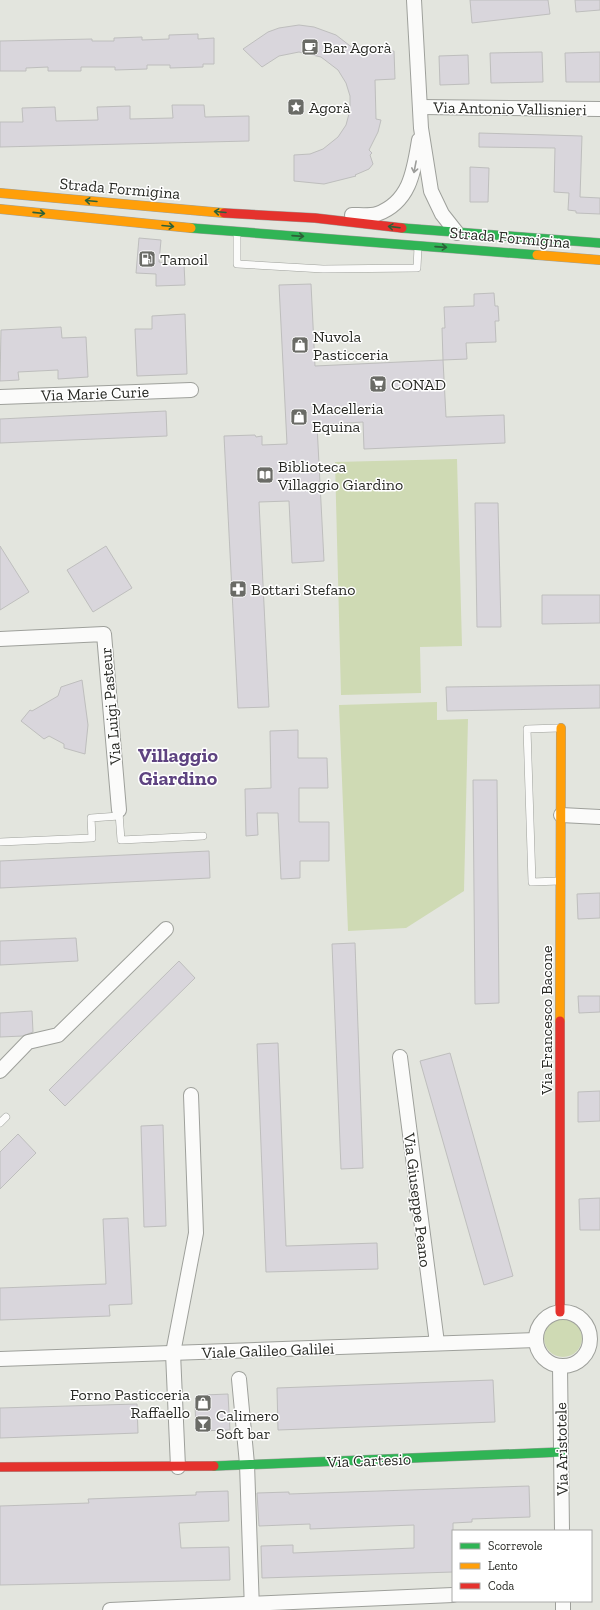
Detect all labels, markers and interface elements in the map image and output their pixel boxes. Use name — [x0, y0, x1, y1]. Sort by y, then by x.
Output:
cafe icon: Bar Agorà — [300, 37, 320, 57]
place label: Bar Agorà — [323, 38, 392, 57]
place icon: Agorà — [286, 97, 306, 117]
place label: Agorà — [309, 98, 351, 117]
street label: Via Antonio Vallisnieri — [432, 98, 587, 119]
one-way arrow — [410, 160, 418, 173]
street label: Strada Formigina — [59, 174, 181, 203]
one-way arrow — [85, 197, 98, 204]
one-way arrow — [214, 208, 227, 216]
one-way arrow — [32, 209, 45, 217]
one-way arrow — [161, 222, 174, 229]
one-way arrow — [388, 223, 401, 231]
street label: Strada Formigina — [449, 223, 571, 252]
one-way arrow — [291, 233, 304, 240]
one-way arrow — [434, 243, 447, 250]
fuel station icon: Tamoil — [137, 249, 157, 269]
place label: Tamoil — [160, 250, 208, 269]
place label: Nuvola Pasticceria — [313, 327, 389, 364]
shop icon: Nuvola Pasticceria — [290, 335, 310, 355]
supermarket icon: CONAD — [368, 374, 388, 394]
place label: CONAD — [391, 375, 446, 394]
street label: Via Marie Curie — [40, 382, 149, 405]
place label: Macelleria Equina — [312, 399, 384, 436]
shop icon: Macelleria Equina — [289, 407, 309, 427]
place label: Biblioteca Villaggio Giardino — [277, 457, 403, 494]
library icon: Biblioteca Villaggio Giardino — [255, 465, 275, 485]
pharmacy icon: Bottari Stefano — [228, 579, 248, 599]
place label: Bottari Stefano — [251, 580, 356, 599]
street label: Via Luigi Pasteur — [96, 646, 125, 766]
district label: Villaggio Giardino — [138, 743, 218, 790]
street label: Via Francesco Bacone — [537, 945, 556, 1096]
street label: Via Giuseppe Peano — [400, 1131, 435, 1268]
street label: Viale Galileo Galilei — [200, 1339, 335, 1362]
place label: Forno Pasticceria Raffaello — [70, 1385, 190, 1422]
shop icon: Forno Pasticceria Raffaello — [193, 1393, 213, 1413]
street label: Via Aristotele — [551, 1402, 572, 1497]
place label: Calimero Soft bar — [216, 1406, 279, 1443]
bar icon: Calimero Soft bar — [193, 1414, 213, 1434]
street label: Via Cartesio — [326, 1450, 411, 1471]
legend — [452, 1530, 592, 1602]
text: Scorrevole — [488, 1539, 543, 1553]
text: Lento — [488, 1559, 518, 1573]
text: Coda — [488, 1579, 514, 1593]

